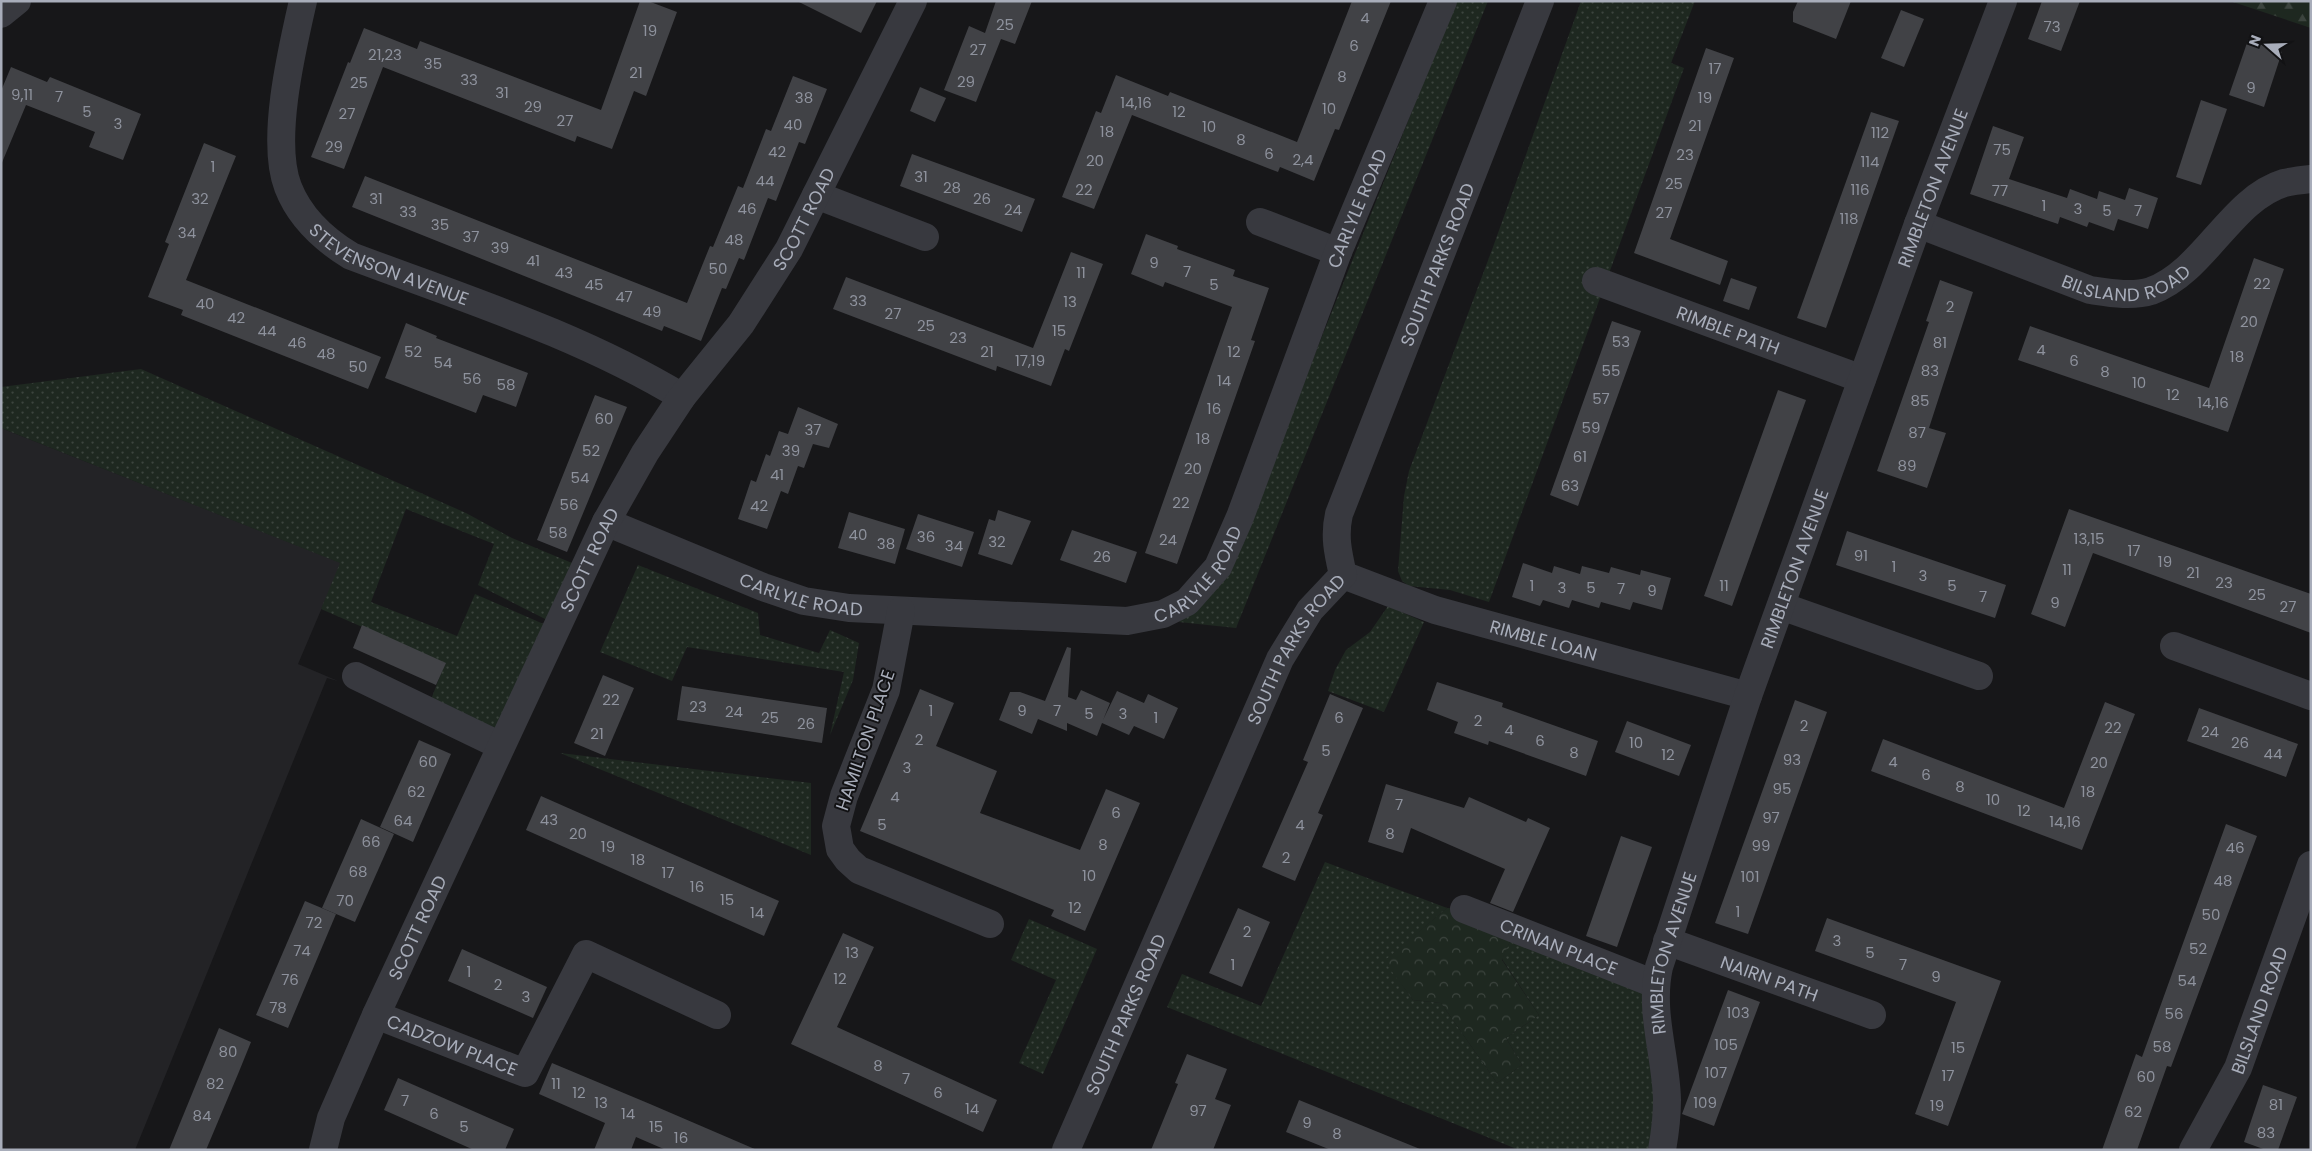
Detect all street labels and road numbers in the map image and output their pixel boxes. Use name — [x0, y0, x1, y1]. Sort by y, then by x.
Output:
street label: RIMBLETON AVENUE — [1891, 105, 1973, 271]
street label: CARLYLE ROAD — [1321, 145, 1392, 271]
street label: SCOTT ROAD — [766, 163, 840, 275]
street label: SOUTH PARKS ROAD — [1394, 179, 1480, 350]
street label: STEVENSON AVENUE — [304, 217, 472, 311]
street label: BILSLAND ROAD — [2058, 258, 2195, 307]
street label: RIMBLE PATH — [1673, 299, 1784, 360]
street label: RIMBLETON AVENUE — [1754, 485, 1834, 652]
street label: SCOTT ROAD — [553, 503, 624, 616]
street label: CARLYLE ROAD — [1151, 522, 1247, 628]
street label: CARLYLE ROAD — [736, 566, 863, 621]
street label: SOUTH PARKS ROAD — [1240, 568, 1350, 729]
street label: RIMBLE LOAN — [1487, 613, 1600, 667]
street label: HAMILTON PLACE — [829, 666, 901, 814]
street label: RIMBLETON AVENUE — [1643, 868, 1702, 1036]
street label: SCOTT ROAD — [382, 871, 452, 984]
street label: CRINAN PLACE — [1496, 912, 1622, 981]
street label: SOUTH PARKS ROAD — [1079, 930, 1171, 1099]
street label: BILSLAND ROAD — [2224, 943, 2293, 1077]
street label: NAIRN PATH — [1717, 949, 1822, 1007]
street label: CADZOW PLACE — [383, 1008, 522, 1082]

